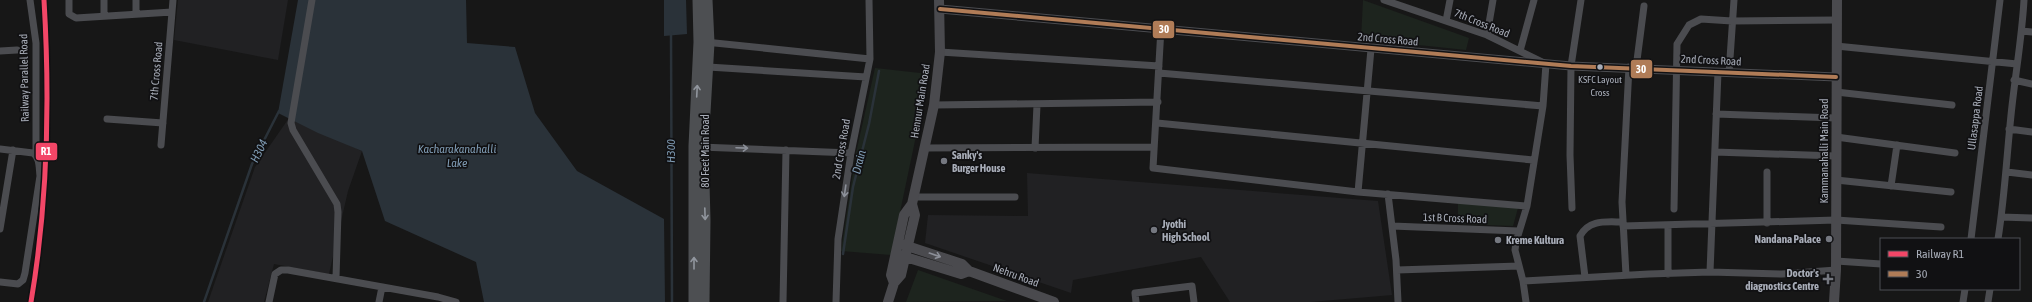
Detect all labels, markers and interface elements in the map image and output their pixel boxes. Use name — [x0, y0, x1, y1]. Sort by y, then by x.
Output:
street label: 7th Cross Road — [1452, 6, 1512, 40]
line badge: 30 — [1152, 20, 1175, 39]
text: 30 — [1159, 23, 1169, 35]
street label: 2nd Cross Road — [1357, 30, 1419, 48]
street label: Railway Parallel Road — [17, 34, 31, 122]
street label: 7th Cross Road — [147, 41, 165, 101]
street label: 2nd Cross Road — [1680, 52, 1742, 68]
line badge: 30 — [1630, 59, 1653, 79]
marker: KSFC Layout Cross — [1595, 62, 1605, 72]
street label: Hennur Main Road — [908, 63, 932, 139]
text: 30 — [1636, 63, 1646, 75]
place label: KSFC Layout Cross — [1578, 74, 1622, 98]
one-way arrow — [693, 85, 701, 98]
street label: Ullasappa Road — [1965, 85, 1985, 151]
street label: Kammanahalli Main Road — [1818, 99, 1830, 203]
street label: 80 Feet Main Road — [699, 114, 711, 188]
street label: 2nd Cross Road — [830, 118, 852, 180]
water label: H304 — [247, 137, 271, 165]
water label: H300 — [664, 139, 678, 163]
line badge: R1 — [35, 142, 58, 161]
water label: Kacharakanahalli Lake — [418, 142, 496, 170]
one-way arrow — [735, 144, 748, 152]
text: R1 — [41, 145, 51, 157]
water label: Drain — [849, 148, 869, 175]
place label: Sanky's Burger House — [952, 149, 1005, 174]
marker: Sanky's Burger House — [939, 156, 949, 166]
one-way arrow — [841, 185, 849, 198]
one-way arrow — [701, 207, 709, 220]
street label: 1st B Cross Road — [1423, 211, 1487, 225]
place label: Jyothi High School — [1161, 218, 1211, 243]
marker: Jyothi High School — [1149, 225, 1159, 235]
place label: Nandana Palace — [1754, 233, 1821, 245]
place label: Kreme Kultura — [1506, 234, 1564, 246]
marker: Nandana Palace — [1824, 234, 1834, 244]
marker: Kreme Kultura — [1493, 235, 1503, 245]
legend — [1880, 238, 2020, 290]
text: Railway R1 — [1916, 247, 1965, 261]
one-way arrow — [928, 252, 940, 260]
one-way arrow — [690, 257, 698, 270]
street label: Nehru Road — [991, 261, 1041, 289]
place label: Doctor's diagnostics Centre — [1745, 267, 1819, 292]
text: 30 — [1916, 267, 1928, 281]
marker: Doctor's diagnostics Centre — [1822, 273, 1834, 285]

